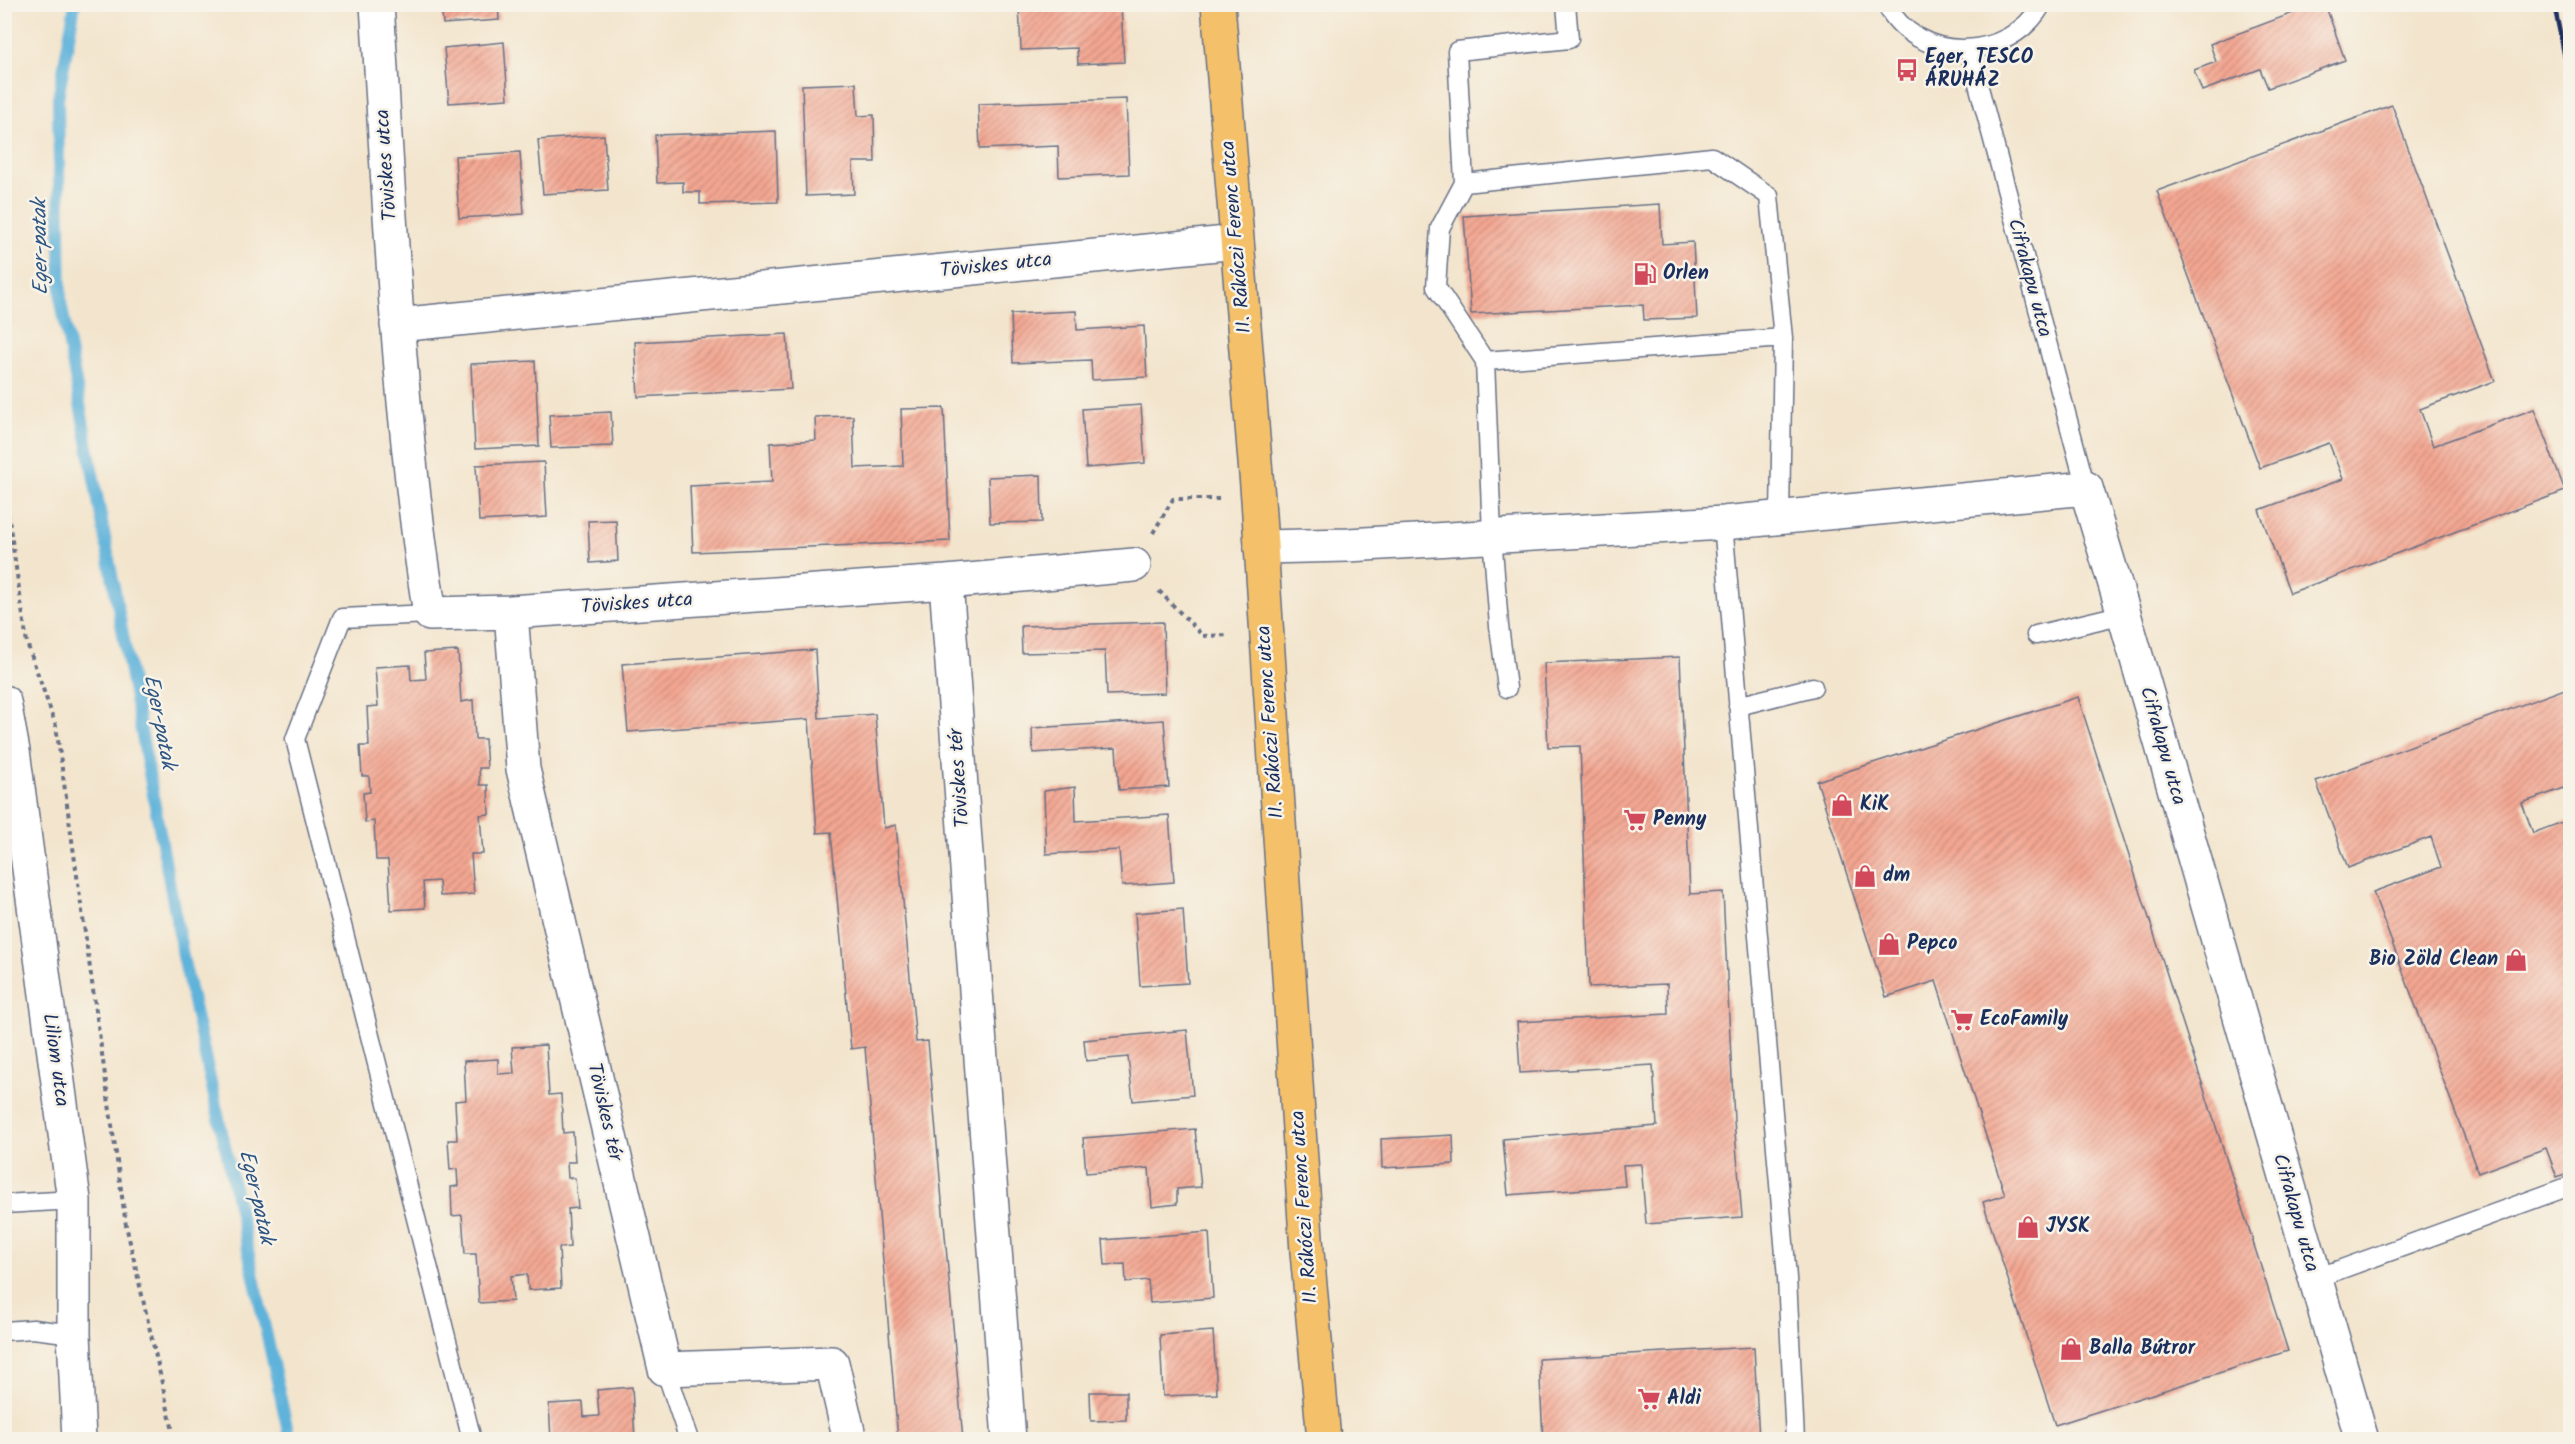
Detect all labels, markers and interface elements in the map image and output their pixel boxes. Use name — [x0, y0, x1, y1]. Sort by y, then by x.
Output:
place label: Eger, TESCO ÁRUHÁZ — [1925, 42, 2034, 97]
bus stop icon: Eger, TESCO ÁRUHÁZ — [1894, 57, 1920, 83]
street label: Töviskes utca — [367, 108, 407, 222]
street label: II. Rákóczi Ferenc utca — [1213, 139, 1261, 335]
water label: Eger-patak — [24, 196, 58, 295]
street label: Cifrakapu utca — [1998, 215, 2060, 341]
street label: Töviskes utca — [939, 244, 1053, 288]
place label: Orlen — [1663, 258, 1709, 290]
fuel station icon: Orlen — [1632, 261, 1658, 287]
street label: Töviskes utca — [580, 584, 694, 624]
street label: II. Rákóczi Ferenc utca — [1248, 624, 1294, 820]
water label: Eger-patak — [134, 672, 185, 775]
street label: Cifrakapu utca — [2130, 683, 2194, 809]
street label: Töviskes tér — [940, 726, 979, 829]
place label: KiK — [1860, 789, 1889, 821]
shop icon: KiK — [1829, 792, 1855, 818]
place label: Penny — [1653, 804, 1707, 836]
supermarket icon: Penny — [1622, 807, 1648, 833]
place label: dm — [1883, 860, 1910, 892]
shop icon: dm — [1852, 863, 1878, 889]
place label: Pepco — [1907, 928, 1957, 960]
shop icon: Pepco — [1876, 931, 1902, 957]
place label: Bio Zöld Clean — [2369, 944, 2498, 976]
shop icon: Bio Zöld Clean — [2503, 947, 2529, 973]
place label: EcoFamily — [1980, 1004, 2069, 1036]
supermarket icon: EcoFamily — [1949, 1007, 1975, 1033]
street label: Liliom utca — [33, 1011, 77, 1109]
street label: Töviskes tér — [577, 1060, 631, 1165]
street label: II. Rákóczi Ferenc utca — [1282, 1109, 1328, 1305]
water label: Eger-patak — [229, 1147, 284, 1251]
street label: Cifrakapu utca — [2263, 1150, 2327, 1276]
place label: JYSK — [2046, 1211, 2090, 1243]
shop icon: JYSK — [2015, 1214, 2041, 1240]
place label: Balla Bútror — [2089, 1333, 2196, 1365]
shop icon: Balla Bútror — [2058, 1336, 2084, 1362]
place label: Aldi — [1667, 1383, 1702, 1415]
supermarket icon: Aldi — [1636, 1386, 1662, 1412]

